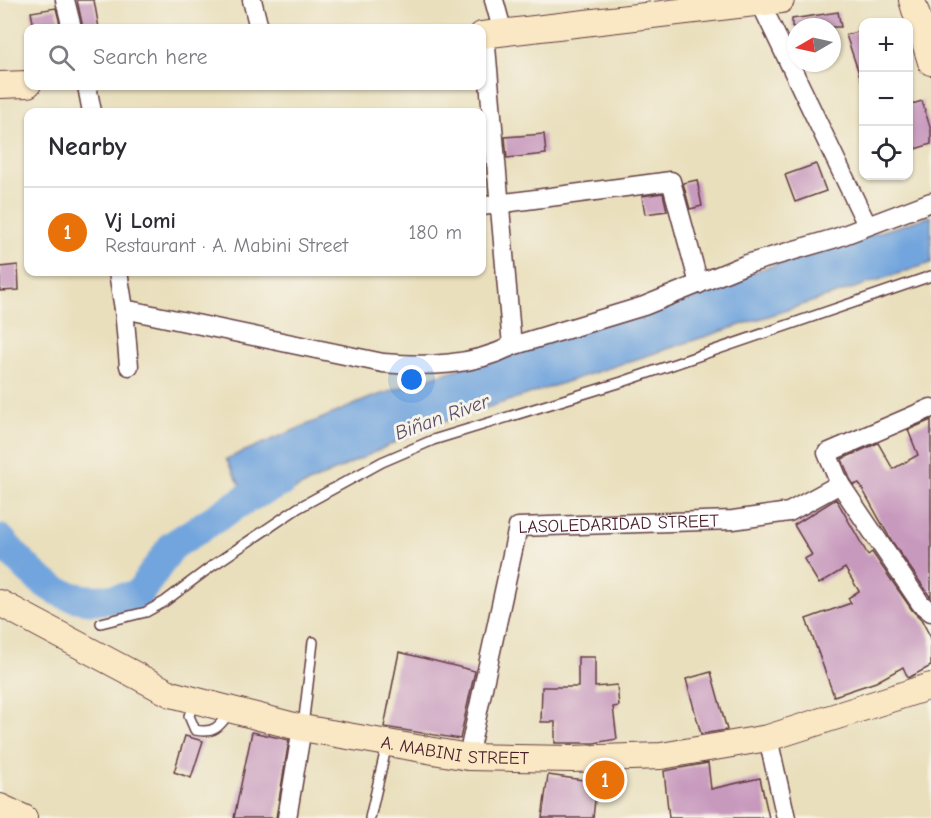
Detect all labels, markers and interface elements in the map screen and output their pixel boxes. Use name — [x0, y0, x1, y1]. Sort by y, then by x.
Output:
north arrow — [787, 18, 841, 72]
map controls — [859, 18, 913, 180]
button: + — [859, 18, 913, 72]
search box — [24, 24, 486, 90]
icon: search — [45, 41, 78, 74]
text: Search here — [93, 44, 208, 70]
button: − — [859, 72, 913, 126]
button: locate — [859, 126, 913, 180]
text: Nearby — [48, 132, 127, 162]
text: Vj Lomi — [105, 208, 176, 234]
text: 1 — [64, 221, 71, 244]
text: 180 m — [408, 221, 462, 244]
text: Restaurant · A. Mabini Street — [105, 234, 348, 257]
your location — [397, 365, 426, 394]
water label: Biñan River — [392, 389, 493, 445]
street label: LASOLEDARIDAD STREET — [518, 510, 720, 537]
street label: A. MABINI STREET — [379, 731, 530, 769]
pin: 1 — [586, 758, 624, 802]

